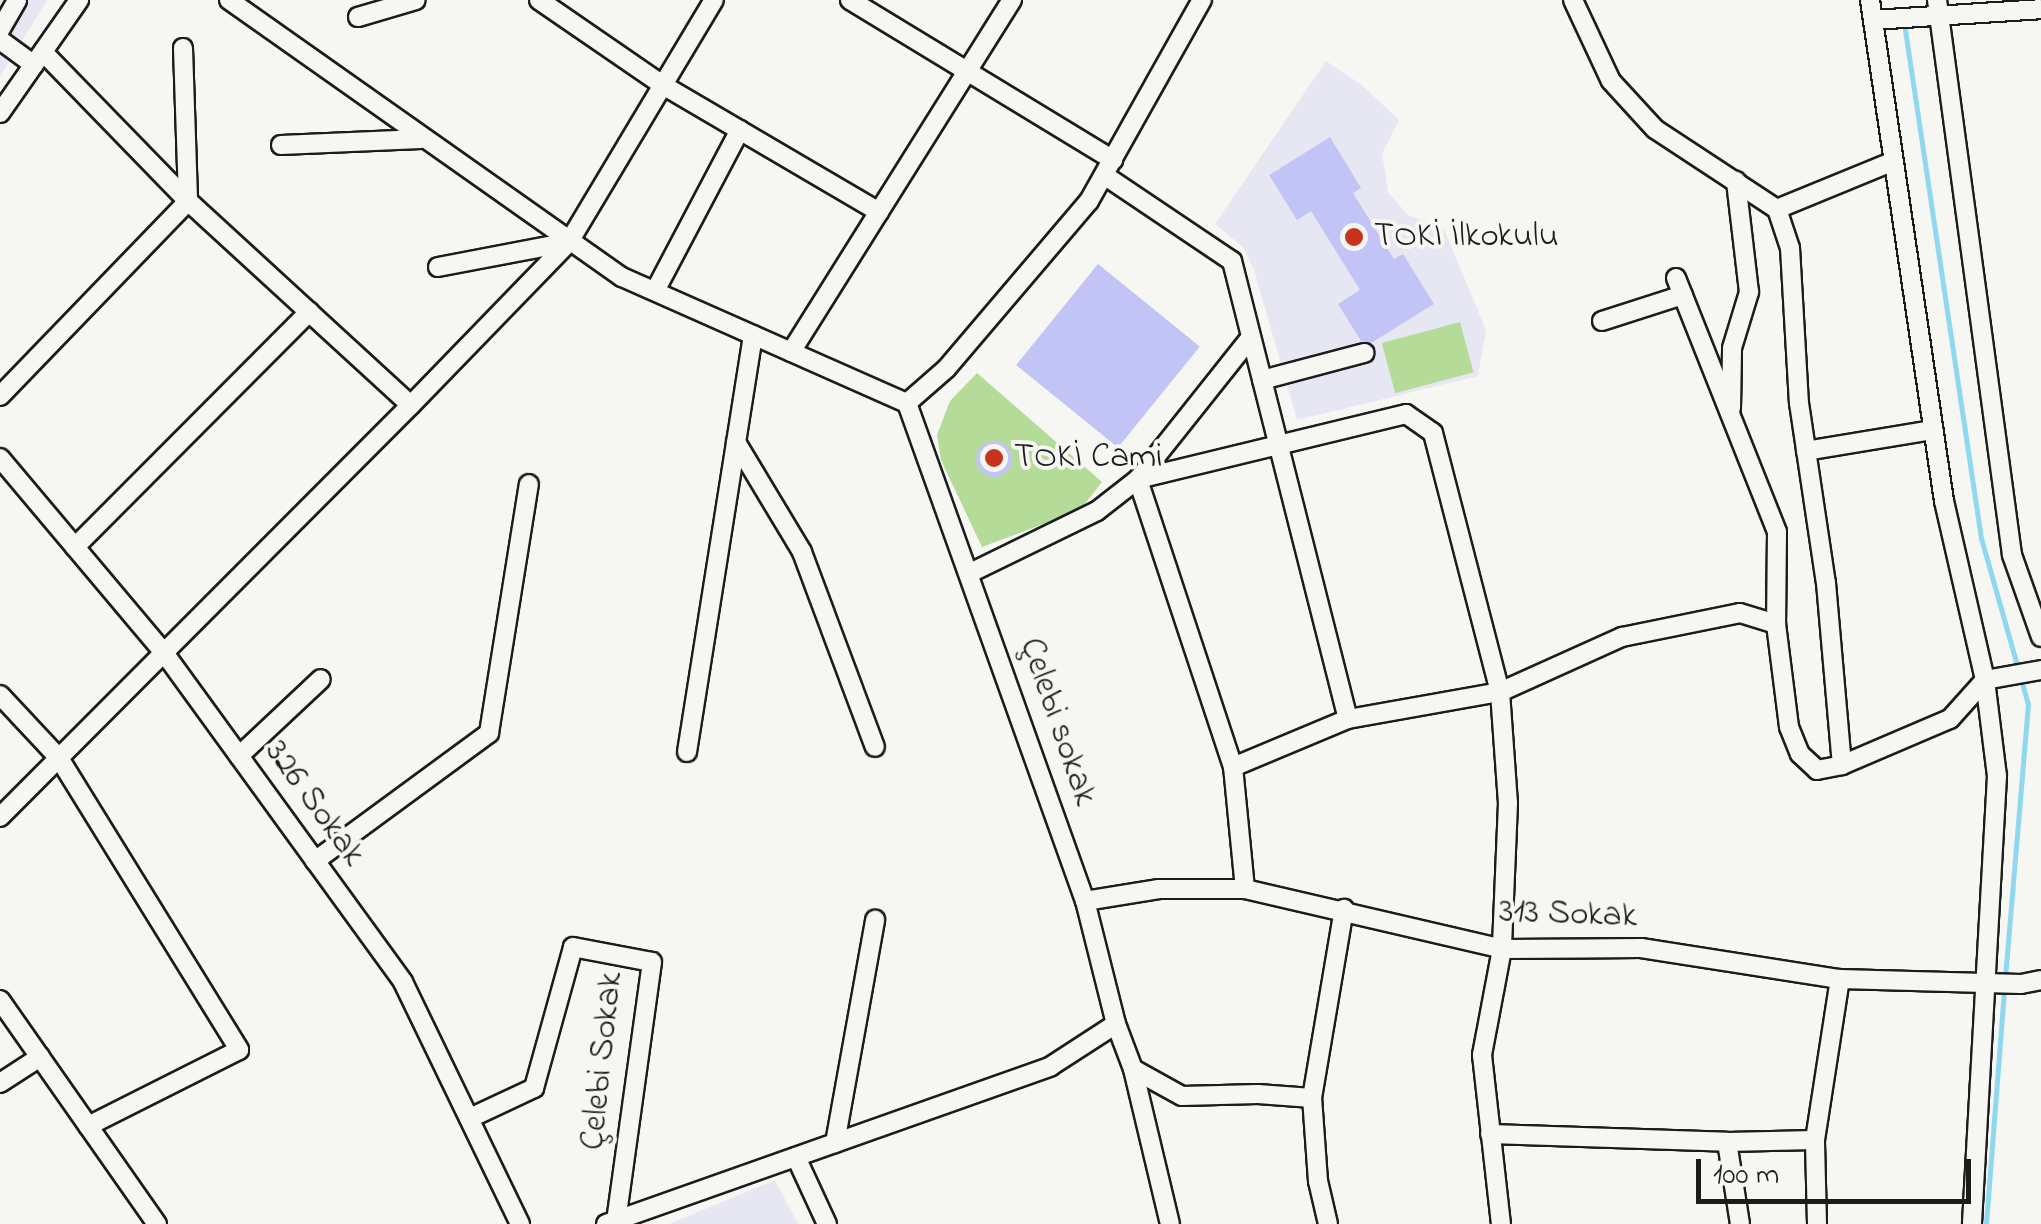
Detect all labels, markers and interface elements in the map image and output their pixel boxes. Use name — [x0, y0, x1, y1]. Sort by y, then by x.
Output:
place label: TOKİ İlkokulu — [1374, 216, 1559, 258]
marker: TOKİ İlkokulu — [1343, 226, 1365, 248]
place label: TOKİ Cami — [1014, 437, 1163, 479]
marker: TOKİ Cami — [983, 447, 1005, 469]
street label: Çelebi sokak — [1009, 633, 1105, 811]
street label: 326 Sokak — [254, 733, 374, 875]
street label: 313 Sokak — [1498, 892, 1638, 938]
street label: Çelebi Sokak — [573, 970, 633, 1152]
scale bar — [1701, 1139, 1976, 1201]
text: 100 m — [1713, 1154, 1779, 1198]

